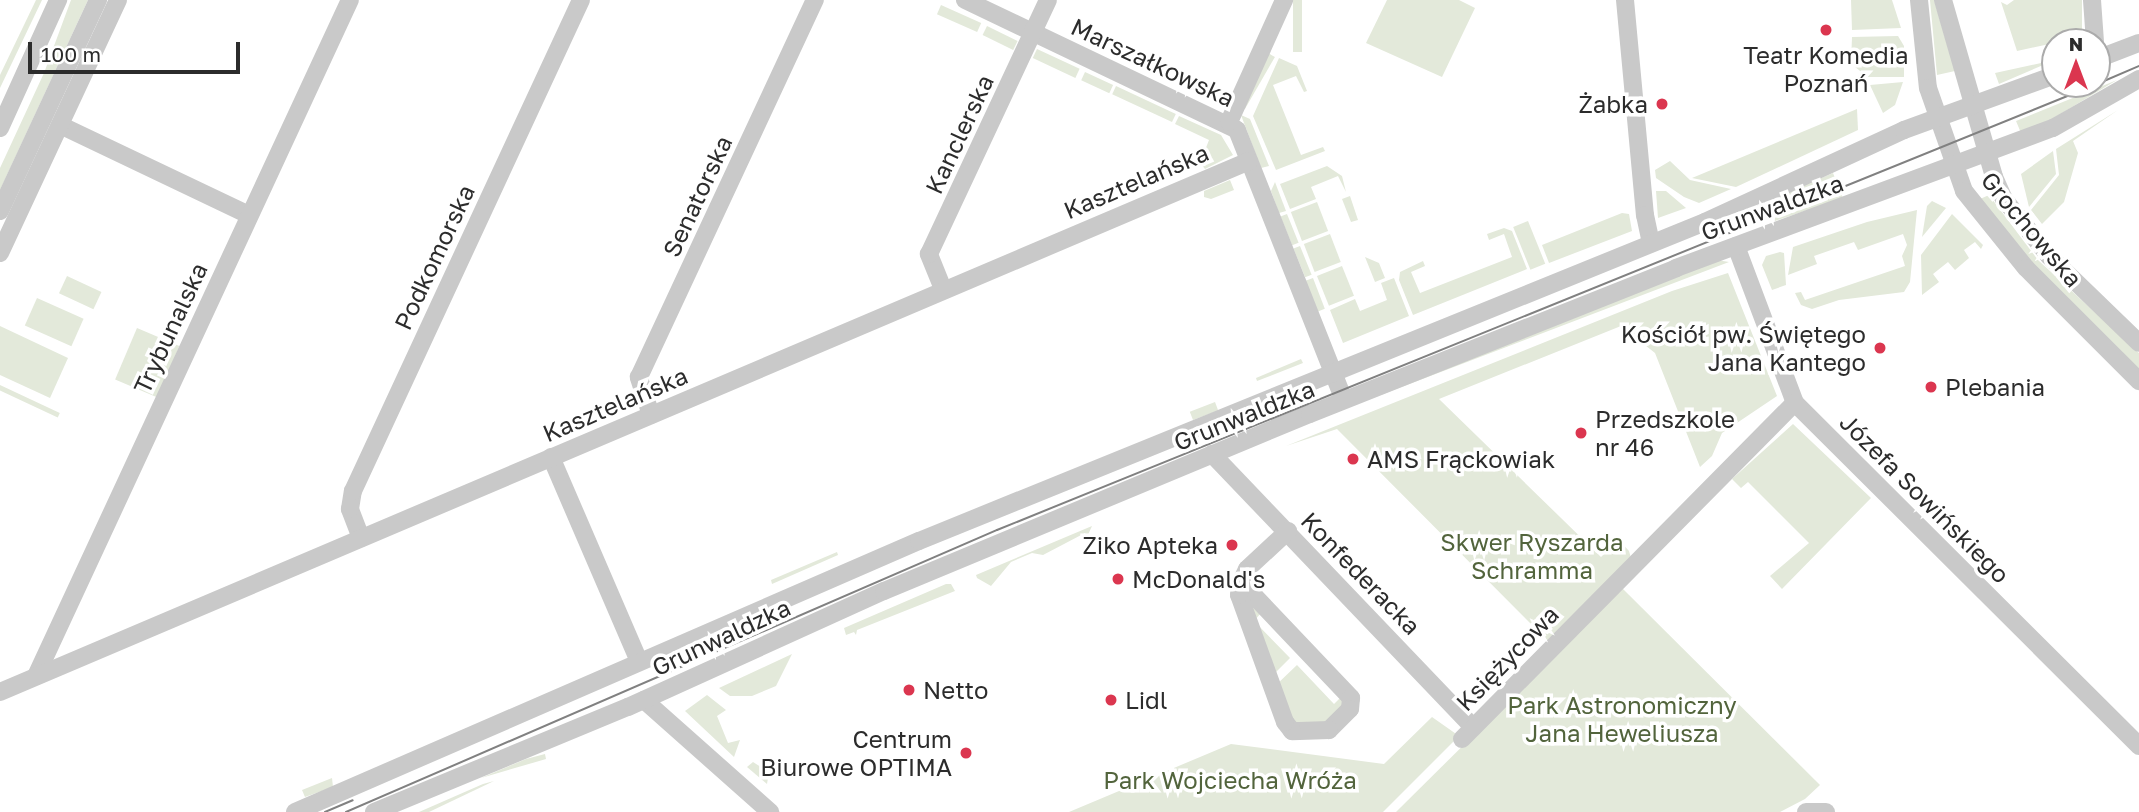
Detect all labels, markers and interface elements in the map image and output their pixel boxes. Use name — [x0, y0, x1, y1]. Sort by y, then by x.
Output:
street label: Marszałkowska — [1067, 12, 1239, 112]
marker: Teatr Komedia Poznań — [1818, 22, 1834, 38]
scale bar — [32, 28, 243, 72]
north arrow — [2041, 28, 2111, 98]
text: N — [2069, 32, 2083, 55]
text: 100 m — [41, 41, 101, 67]
place label: Teatr Komedia Poznań — [1743, 41, 1909, 97]
street label: Kanclerska — [919, 70, 999, 198]
place label: Żabka — [1578, 90, 1648, 118]
marker: Żabka — [1654, 96, 1670, 112]
street label: Senatorska — [656, 131, 738, 261]
street label: Kasztelańska — [1059, 138, 1213, 224]
street label: Grochowska — [1975, 166, 2089, 292]
street label: Grunwaldzka — [1697, 168, 1847, 246]
street label: Podkomorska — [388, 180, 480, 334]
street label: Trybunalska — [127, 258, 213, 398]
place label: Kościół pw. Świętego Jana Kantego — [1621, 320, 1866, 376]
marker: Kościół pw. Świętego Jana Kantego — [1872, 340, 1888, 356]
street label: Kasztelańska — [538, 361, 692, 447]
place label: Plebania — [1945, 373, 2045, 401]
street label: Grunwaldzka — [1169, 374, 1319, 456]
marker: Plebania — [1923, 379, 1939, 395]
place label: Przedszkole nr 46 — [1595, 405, 1735, 461]
street label: Józefa Sowińskiego — [1834, 407, 2016, 589]
marker: Przedszkole nr 46 — [1573, 425, 1589, 441]
place label: AMS Frąckowiak — [1367, 445, 1555, 473]
marker: AMS Frąckowiak — [1345, 451, 1361, 467]
street label: Konfederacka — [1295, 506, 1427, 640]
park label: Skwer Ryszarda Schramma — [1440, 528, 1624, 584]
place label: Ziko Apteka — [1082, 531, 1218, 559]
marker: Ziko Apteka — [1224, 537, 1240, 553]
place label: McDonald's — [1132, 565, 1265, 593]
marker: McDonald's — [1110, 571, 1126, 587]
street label: Grunwaldzka — [647, 592, 795, 682]
street label: Księżycowa — [1450, 600, 1564, 716]
place label: Netto — [923, 676, 989, 704]
marker: Netto — [901, 682, 917, 698]
place label: Lidl — [1125, 686, 1168, 714]
park label: Park Astronomiczny Jana Heweliusza — [1507, 691, 1737, 747]
marker: Lidl — [1103, 692, 1119, 708]
place label: Centrum Biurowe OPTIMA — [760, 725, 952, 781]
marker: Centrum Biurowe OPTIMA — [958, 745, 974, 761]
park label: Park Wojciecha Wróża — [1103, 766, 1357, 794]

